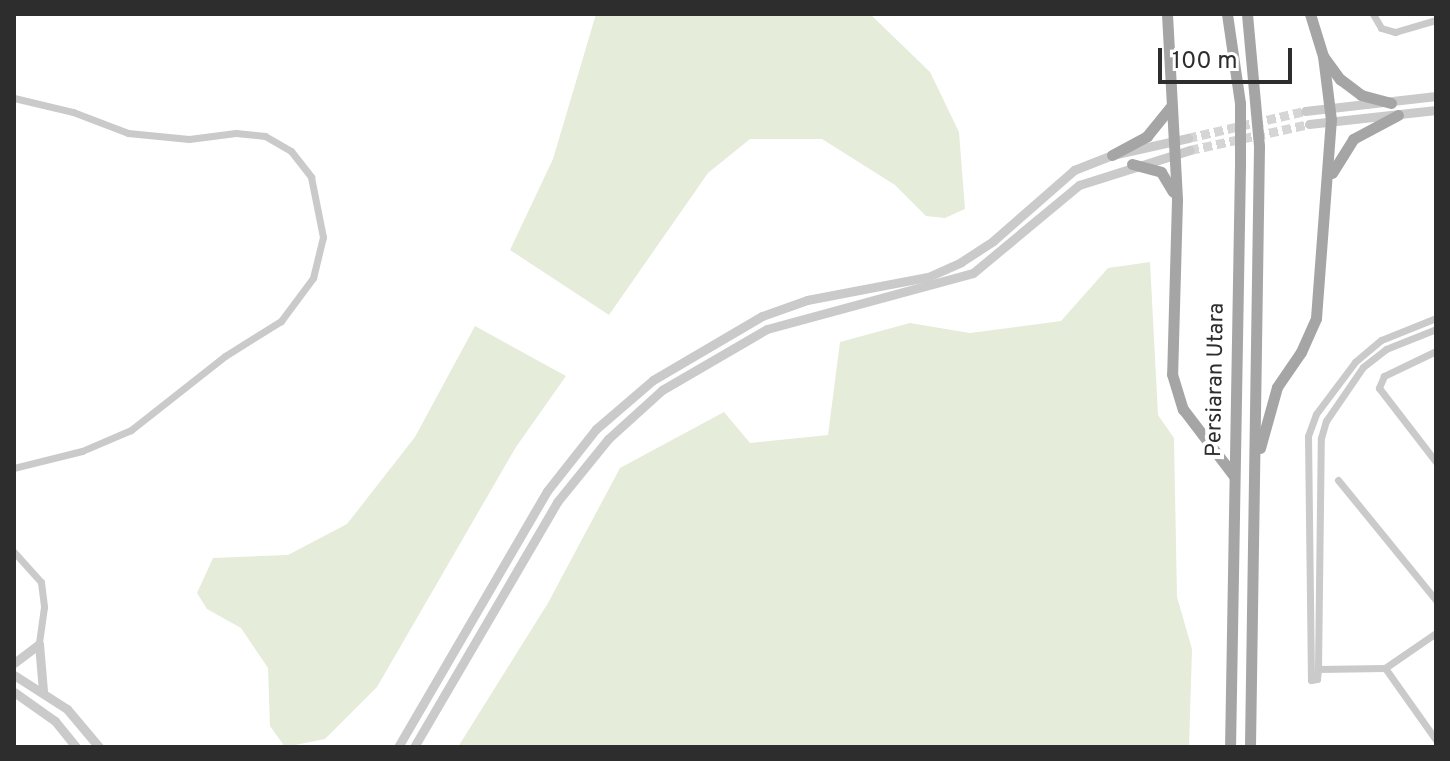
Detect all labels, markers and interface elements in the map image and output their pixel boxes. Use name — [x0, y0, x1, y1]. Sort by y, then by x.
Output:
scale bar — [1162, 32, 1296, 82]
text: 100 m — [1172, 47, 1238, 77]
street label: Persiaran Utara — [1201, 303, 1231, 457]

